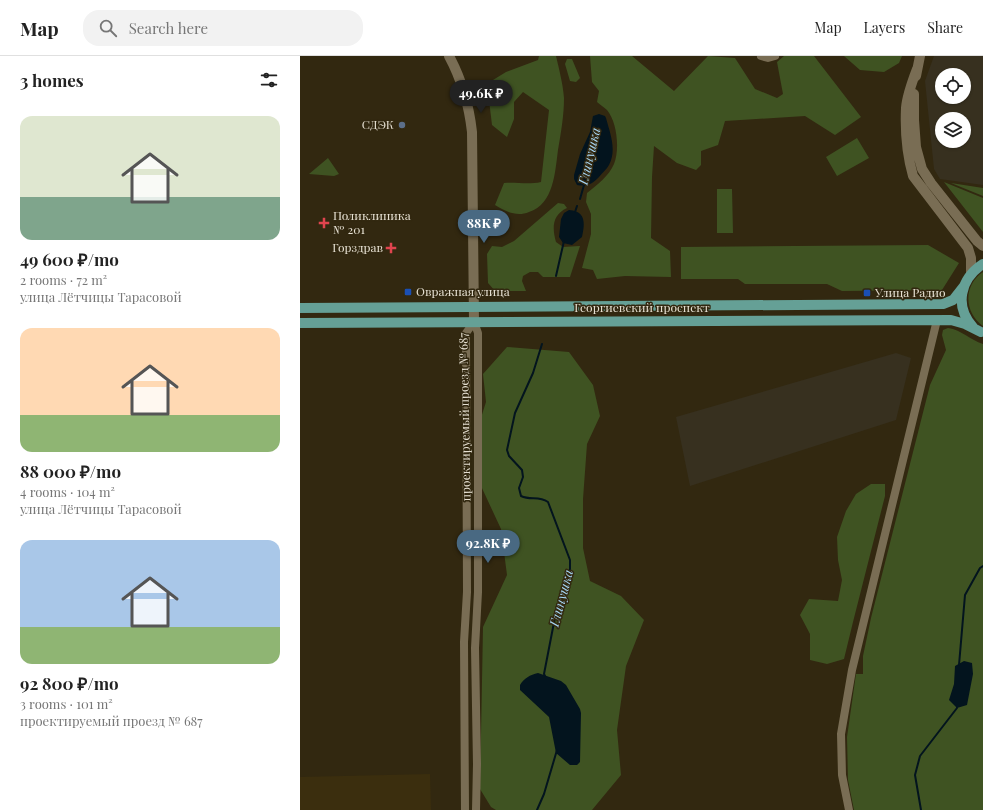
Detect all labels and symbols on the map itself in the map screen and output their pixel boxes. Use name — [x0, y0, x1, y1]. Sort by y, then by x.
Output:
pin: 49.6K ₽ — [444, 80, 518, 114]
place label: СДЭК — [362, 116, 394, 132]
marker: СДЭК — [397, 120, 407, 130]
water label: Глинушка — [573, 125, 603, 187]
place label: Поликлиника № 201 — [333, 207, 411, 237]
pin: 88K ₽ — [456, 210, 512, 244]
marker: Поликлиника № 201 — [318, 217, 330, 229]
place label: Горздрав — [332, 239, 383, 255]
marker: Горздрав — [386, 243, 396, 253]
place label: Овражная улица — [416, 283, 510, 299]
place label: Улица Радио — [874, 284, 946, 300]
marker: Овражная улица — [403, 287, 413, 297]
marker: Улица Радио — [862, 288, 872, 298]
street label: Георгиевский проспект — [574, 299, 710, 315]
street label: проектируемый проезд № 687 — [455, 332, 473, 501]
pin: 92.8K ₽ — [451, 530, 525, 564]
water label: Глинушка — [545, 567, 576, 629]

